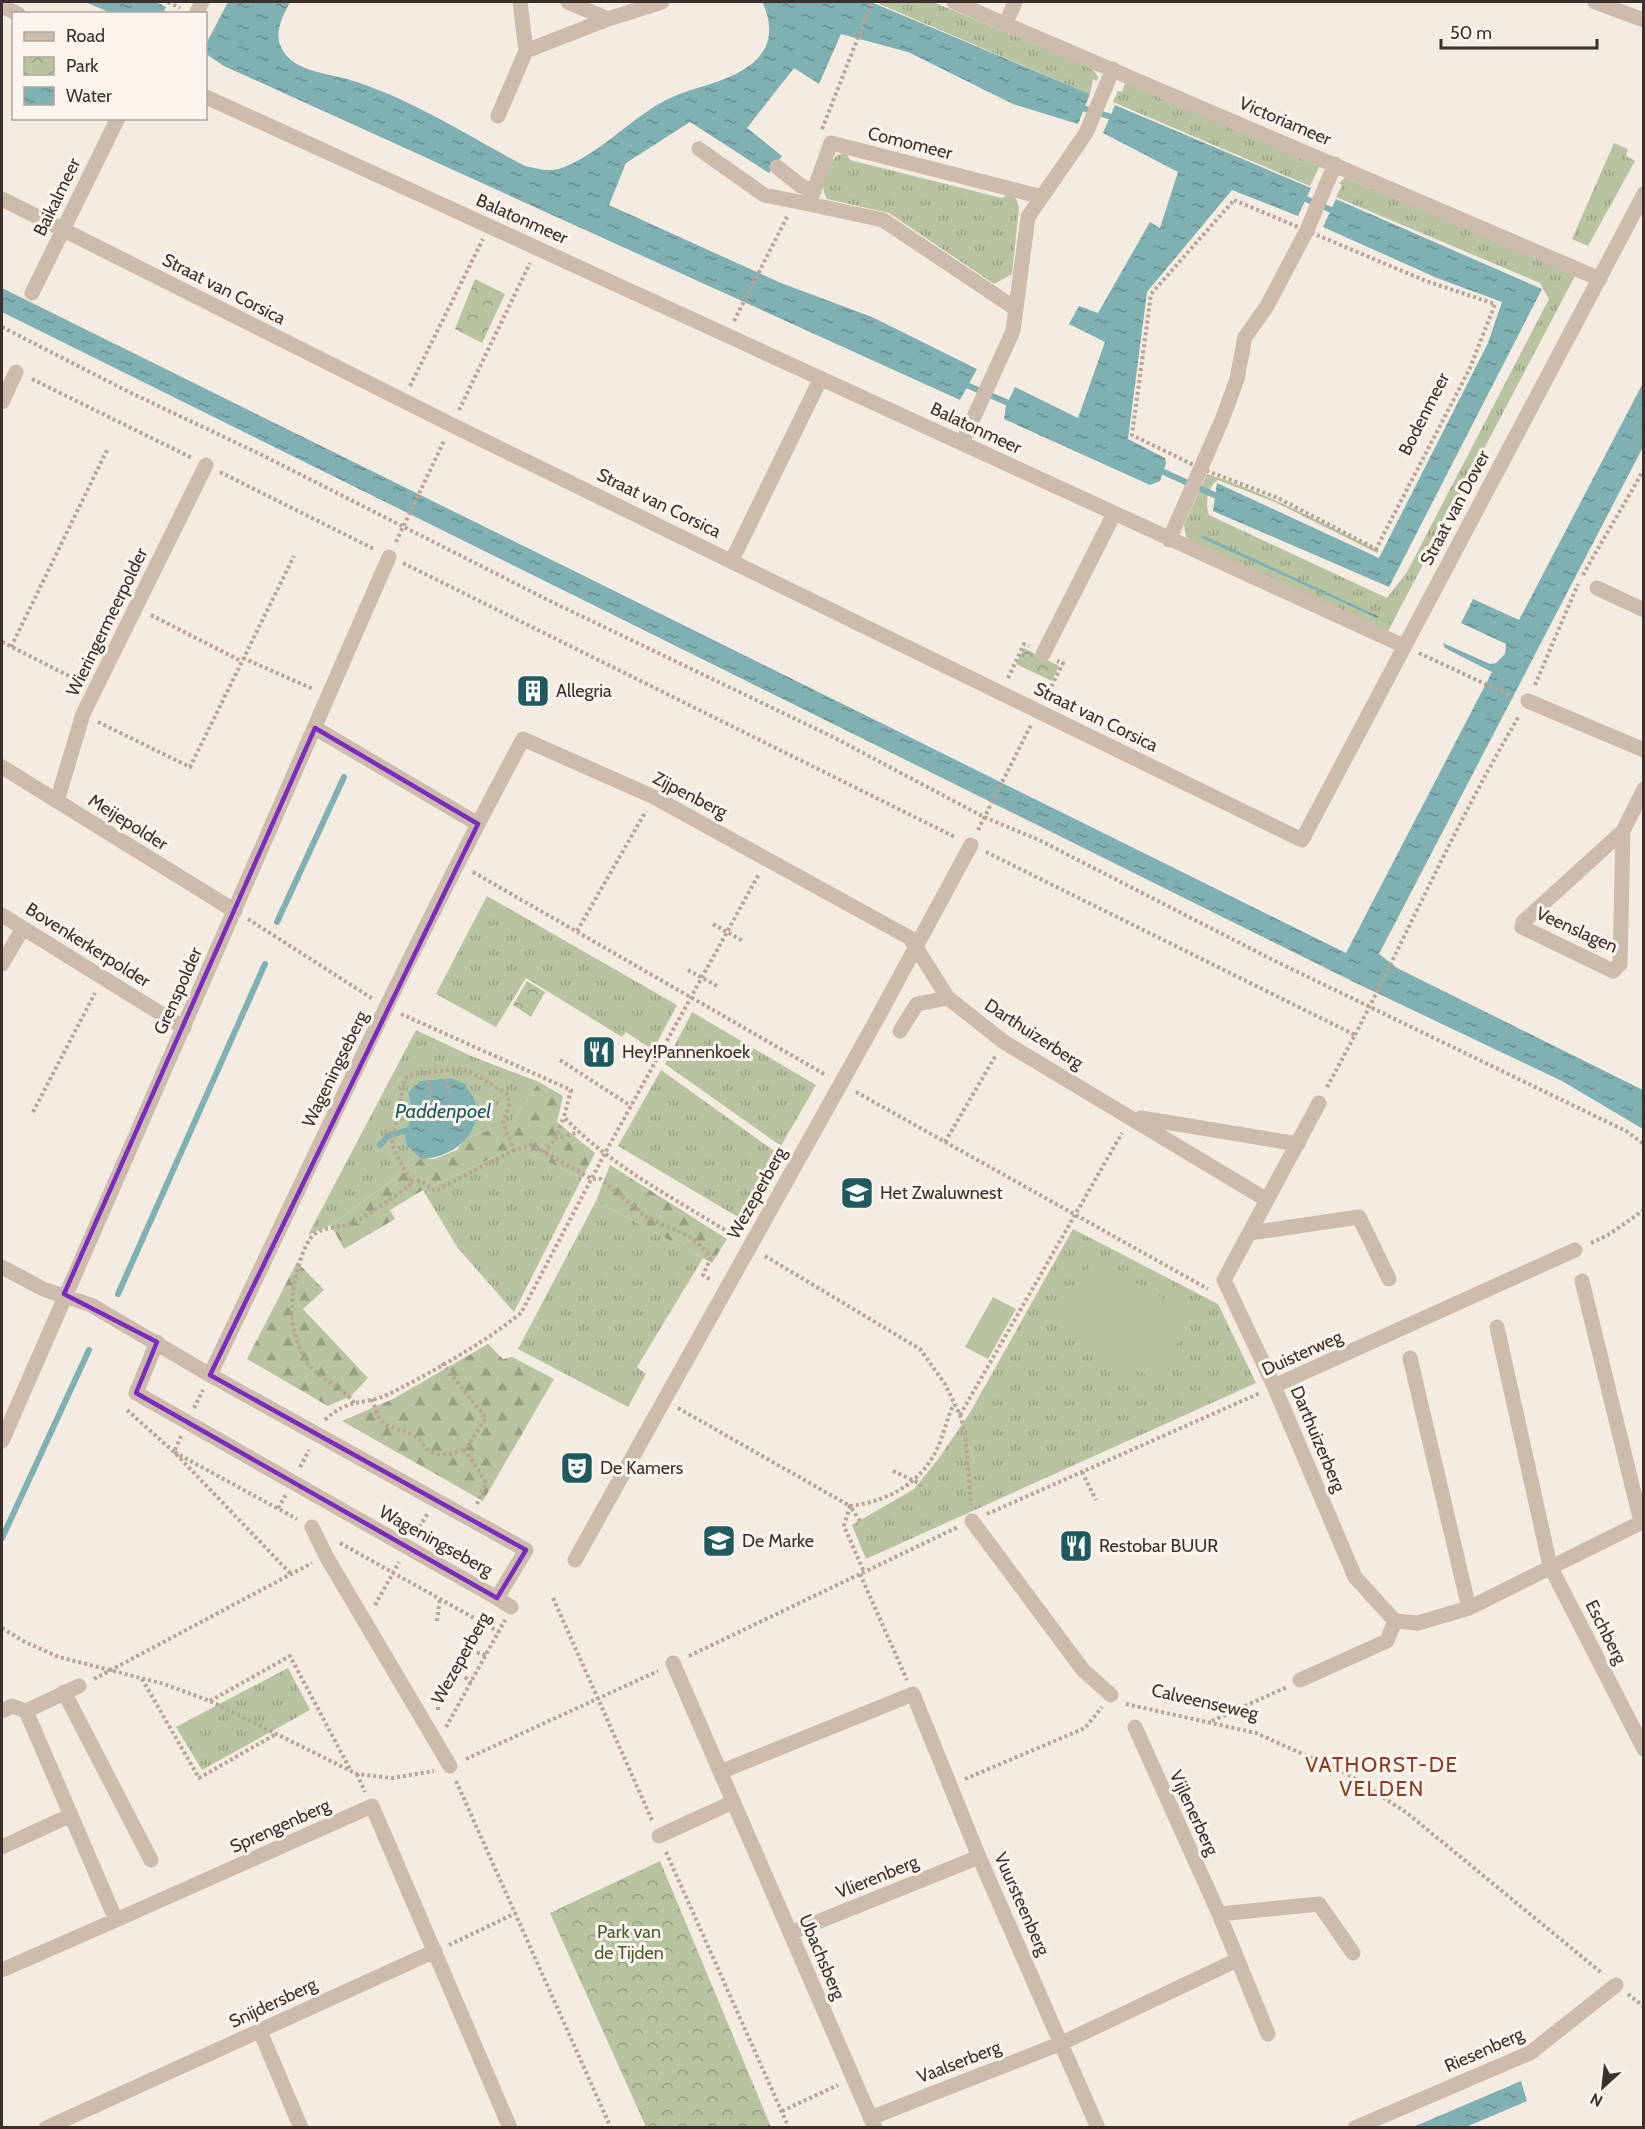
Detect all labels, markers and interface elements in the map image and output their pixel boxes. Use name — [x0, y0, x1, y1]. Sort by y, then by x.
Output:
legend — [12, 12, 207, 120]
scale bar — [1441, 12, 1597, 50]
text: 50 m — [1450, 22, 1492, 44]
text: Road — [66, 25, 105, 47]
text: Park — [66, 55, 99, 77]
text: Water — [66, 85, 112, 107]
street label: Victoriameer — [1236, 92, 1335, 150]
street label: Comomeer — [865, 122, 955, 164]
street label: Baikalmeer — [29, 154, 85, 240]
street label: Balatonmeer — [473, 189, 571, 249]
street label: Straat van Corsica — [159, 249, 289, 330]
street label: Bodenmeer — [1394, 369, 1454, 459]
street label: Balatonmeer — [927, 397, 1025, 459]
street label: Straat van Dover — [1415, 447, 1495, 569]
street label: Straat van Corsica — [593, 464, 725, 543]
street label: Wieringermeerpolder — [62, 544, 153, 700]
building icon: Allegria — [515, 673, 551, 709]
street label: Straat van Corsica — [1030, 678, 1162, 757]
place label: Allegria — [556, 680, 612, 702]
street label: Zijpenberg — [649, 767, 732, 824]
street label: Meijepolder — [84, 789, 172, 855]
street label: Bovenkerkerpolder — [22, 898, 155, 992]
street label: Veenslagen — [1533, 902, 1621, 958]
street label: Grenspolder — [149, 944, 207, 1038]
street label: Darthuizerberg — [981, 994, 1088, 1075]
street label: Wageningseberg — [297, 1006, 373, 1131]
restaurant icon: Hey!Pannenkoek — [581, 1034, 617, 1070]
place label: Hey!Pannenkoek — [622, 1041, 751, 1063]
water label: Paddenpoel — [395, 1099, 491, 1123]
street label: Wezeperberg — [723, 1142, 792, 1243]
school or university icon: Het Zwaluwnest — [839, 1175, 875, 1211]
place label: Het Zwaluwnest — [880, 1182, 1003, 1204]
street label: Duisterweg — [1258, 1325, 1347, 1380]
street label: Darthuizerberg — [1286, 1383, 1351, 1496]
theatre icon: De Kamers — [559, 1450, 595, 1486]
place label: De Kamers — [600, 1457, 683, 1479]
street label: Wageningseberg — [375, 1501, 498, 1582]
school or university icon: De Marke — [701, 1523, 737, 1559]
restaurant icon: Restobar BUUR — [1058, 1528, 1094, 1564]
place label: De Marke — [742, 1530, 814, 1552]
place label: Restobar BUUR — [1099, 1535, 1218, 1557]
street label: Eschberg — [1581, 1596, 1632, 1669]
street label: Wezeperberg — [427, 1607, 496, 1708]
street label: Calveenseweg — [1149, 1679, 1262, 1725]
district label: VATHORST-DE VELDEN — [1305, 1752, 1459, 1801]
street label: Vijlenerberg — [1165, 1767, 1224, 1860]
street label: Sprengenberg — [227, 1794, 334, 1858]
street label: Vuursteenberg — [989, 1849, 1055, 1960]
street label: Vlierenberg — [833, 1850, 922, 1903]
street label: Ubachsberg — [794, 1911, 850, 2004]
park label: Park van de Tijden — [594, 1921, 664, 1964]
street label: Snijdersberg — [226, 1973, 321, 2033]
street label: Riesenberg — [1441, 2022, 1528, 2077]
street label: Vaalserberg — [914, 2036, 1005, 2088]
north arrow — [1573, 2057, 1633, 2117]
text: N — [1587, 2089, 1606, 2111]

